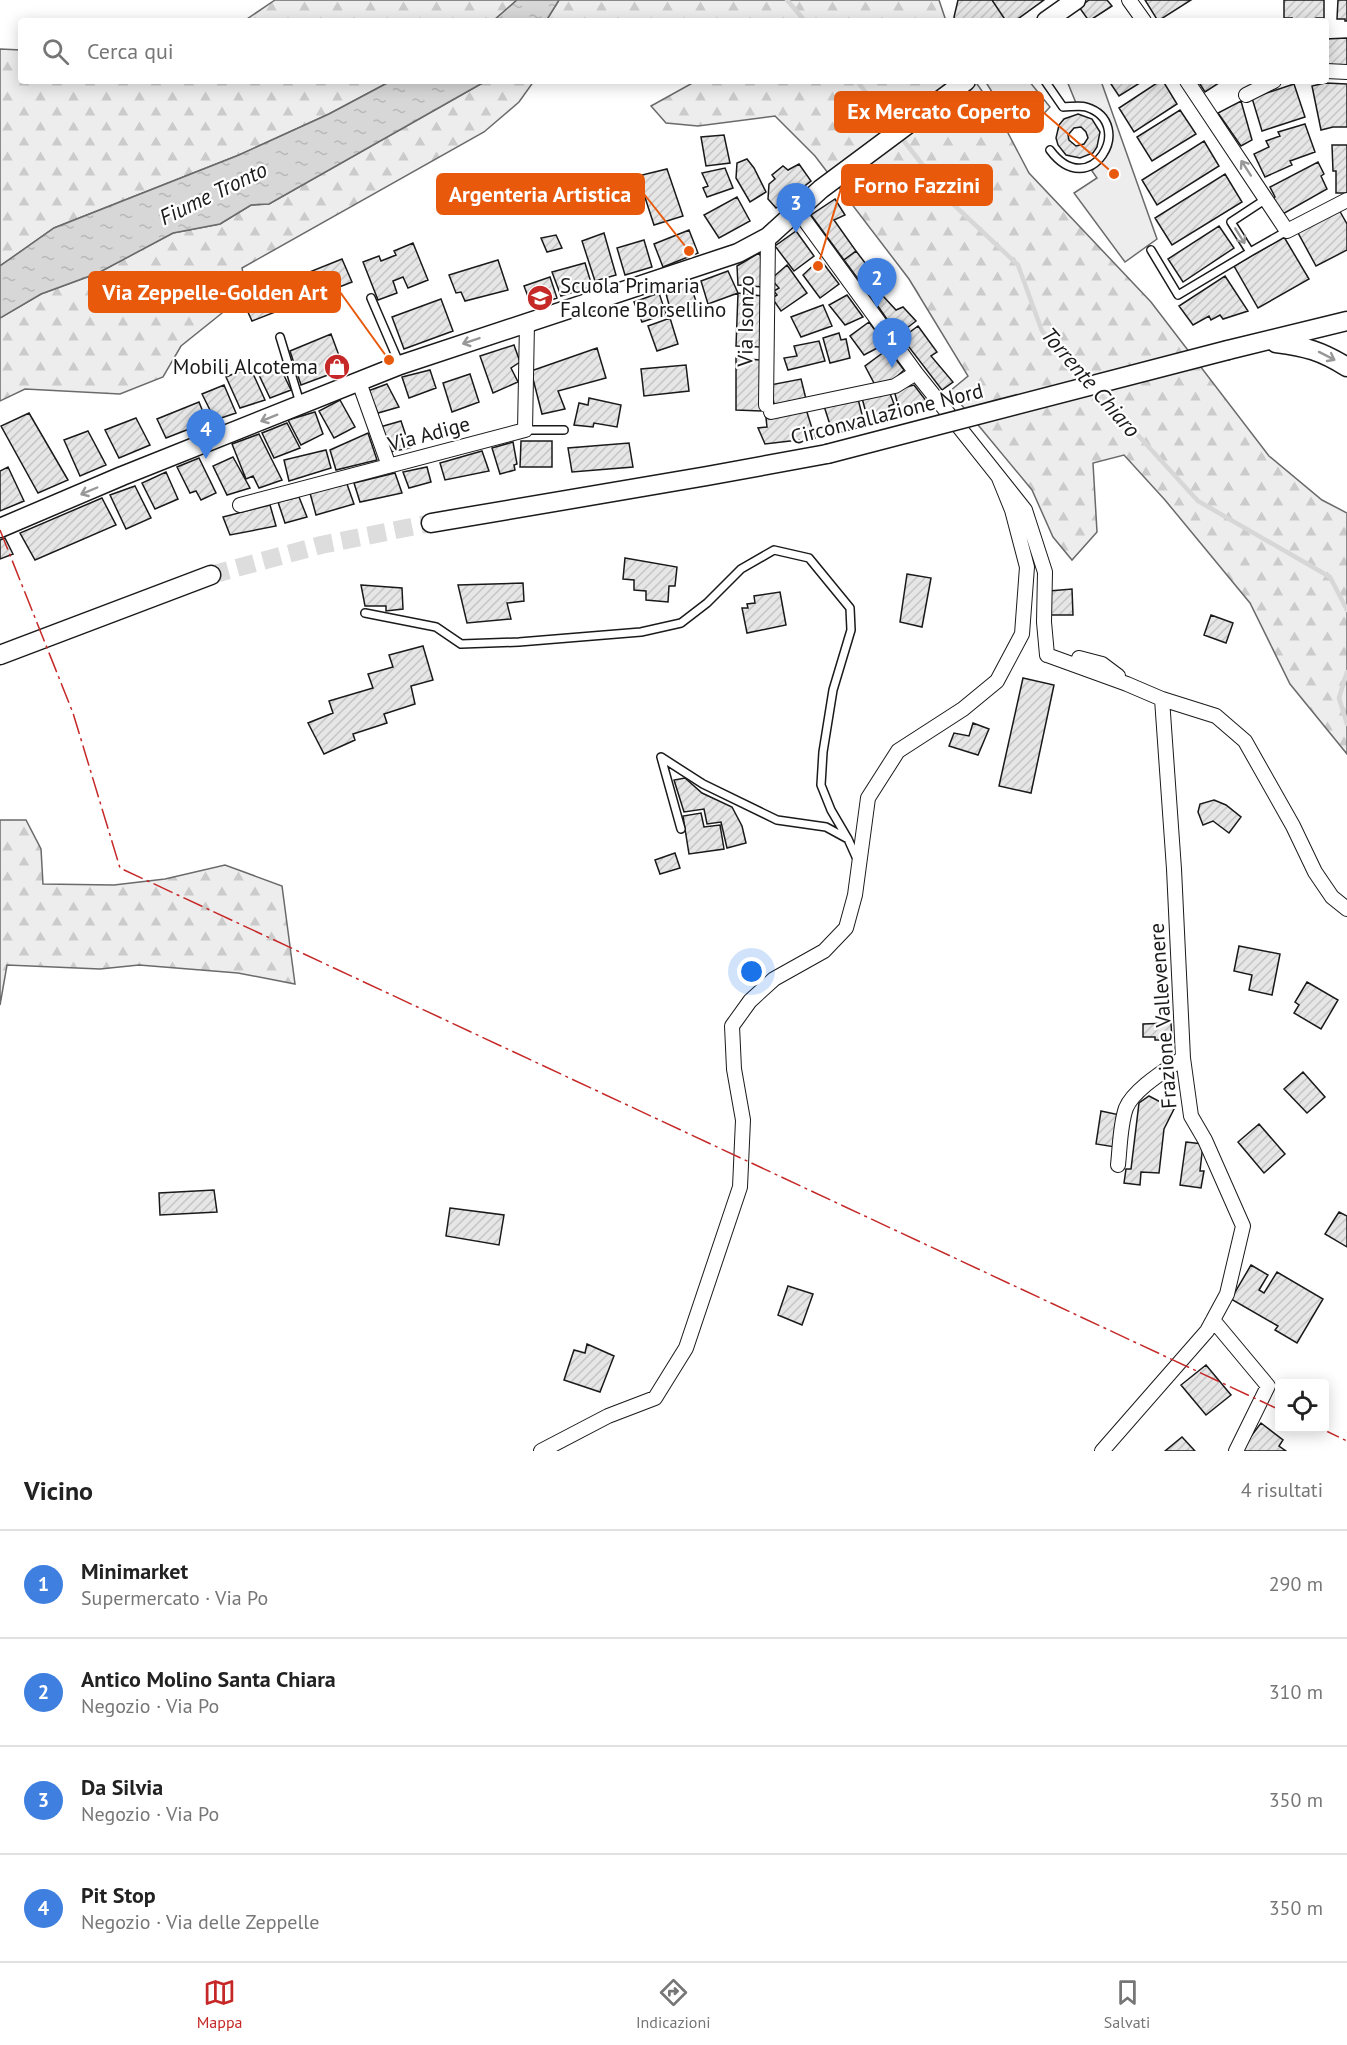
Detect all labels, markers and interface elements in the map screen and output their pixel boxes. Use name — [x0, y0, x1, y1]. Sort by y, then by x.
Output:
search box — [18, 18, 1329, 84]
icon: search — [39, 35, 72, 68]
text: Cerca qui — [87, 37, 174, 65]
callout: Ex Mercato Coperto — [835, 92, 1043, 132]
text: Ex Mercato Coperto — [847, 97, 1031, 125]
water label: Fiume Tronto — [154, 155, 272, 231]
one-way arrow — [1240, 161, 1252, 177]
callout: Forno Fazzini — [842, 165, 992, 205]
text: Forno Fazzini — [854, 171, 980, 199]
callout: Argenteria Artistica — [437, 174, 644, 214]
text: Argenteria Artistica — [449, 180, 631, 208]
pin: 3 — [776, 184, 816, 233]
one-way arrow — [1235, 227, 1247, 244]
pin: 2 — [858, 258, 896, 308]
callout: Via Zeppelle-Golden Art — [89, 272, 340, 312]
place label: Scuola Primaria Falcone Borsellino — [560, 272, 726, 323]
street label: Via Isonzo — [731, 275, 760, 368]
text: Via Zeppelle-Golden Art — [101, 278, 328, 306]
school or university icon: Scuola Primaria Falcone Borsellino — [525, 283, 555, 313]
pin: 1 — [872, 318, 912, 368]
water label: Torrente Chiaro — [1035, 321, 1147, 443]
one-way arrow — [462, 337, 481, 348]
one-way arrow — [1318, 351, 1336, 363]
shop icon: Mobili Alcotema — [322, 352, 352, 382]
place label: Mobili Alcotema — [173, 353, 318, 380]
street label: Circonvallazione Nord — [788, 377, 986, 451]
pin: 4 — [186, 410, 226, 459]
street label: Via Adige — [384, 410, 473, 458]
one-way arrow — [261, 413, 279, 424]
one-way arrow — [80, 485, 98, 497]
street label: Frazione Vallevenere — [1143, 922, 1182, 1110]
your location — [737, 957, 766, 986]
map controls — [1275, 1379, 1329, 1433]
button: locate — [1275, 1379, 1329, 1433]
text: Vicino — [24, 1474, 93, 1507]
text: 4 risultati — [1241, 1477, 1323, 1503]
text: Minimarket — [81, 1557, 188, 1585]
text: 1 — [38, 1571, 49, 1597]
text: 290 m — [1269, 1571, 1323, 1597]
text: Supermercato · Via Po — [81, 1585, 268, 1611]
text: Antico Molino Santa Chiara — [81, 1665, 336, 1693]
text: 2 — [38, 1679, 49, 1705]
text: 310 m — [1269, 1679, 1323, 1705]
text: Negozio · Via Po — [81, 1693, 219, 1719]
text: Da Silvia — [81, 1773, 163, 1801]
text: 3 — [38, 1787, 49, 1813]
text: 350 m — [1269, 1787, 1323, 1813]
text: Negozio · Via Po — [81, 1801, 219, 1827]
text: Pit Stop — [81, 1881, 156, 1909]
text: 4 — [38, 1895, 49, 1921]
text: 350 m — [1269, 1895, 1323, 1921]
text: Negozio · Via delle Zeppelle — [81, 1909, 319, 1935]
tab: Mappa — [197, 1976, 243, 2032]
tab: Indicazioni — [636, 1976, 710, 2032]
tab: Salvati — [1104, 1976, 1150, 2032]

